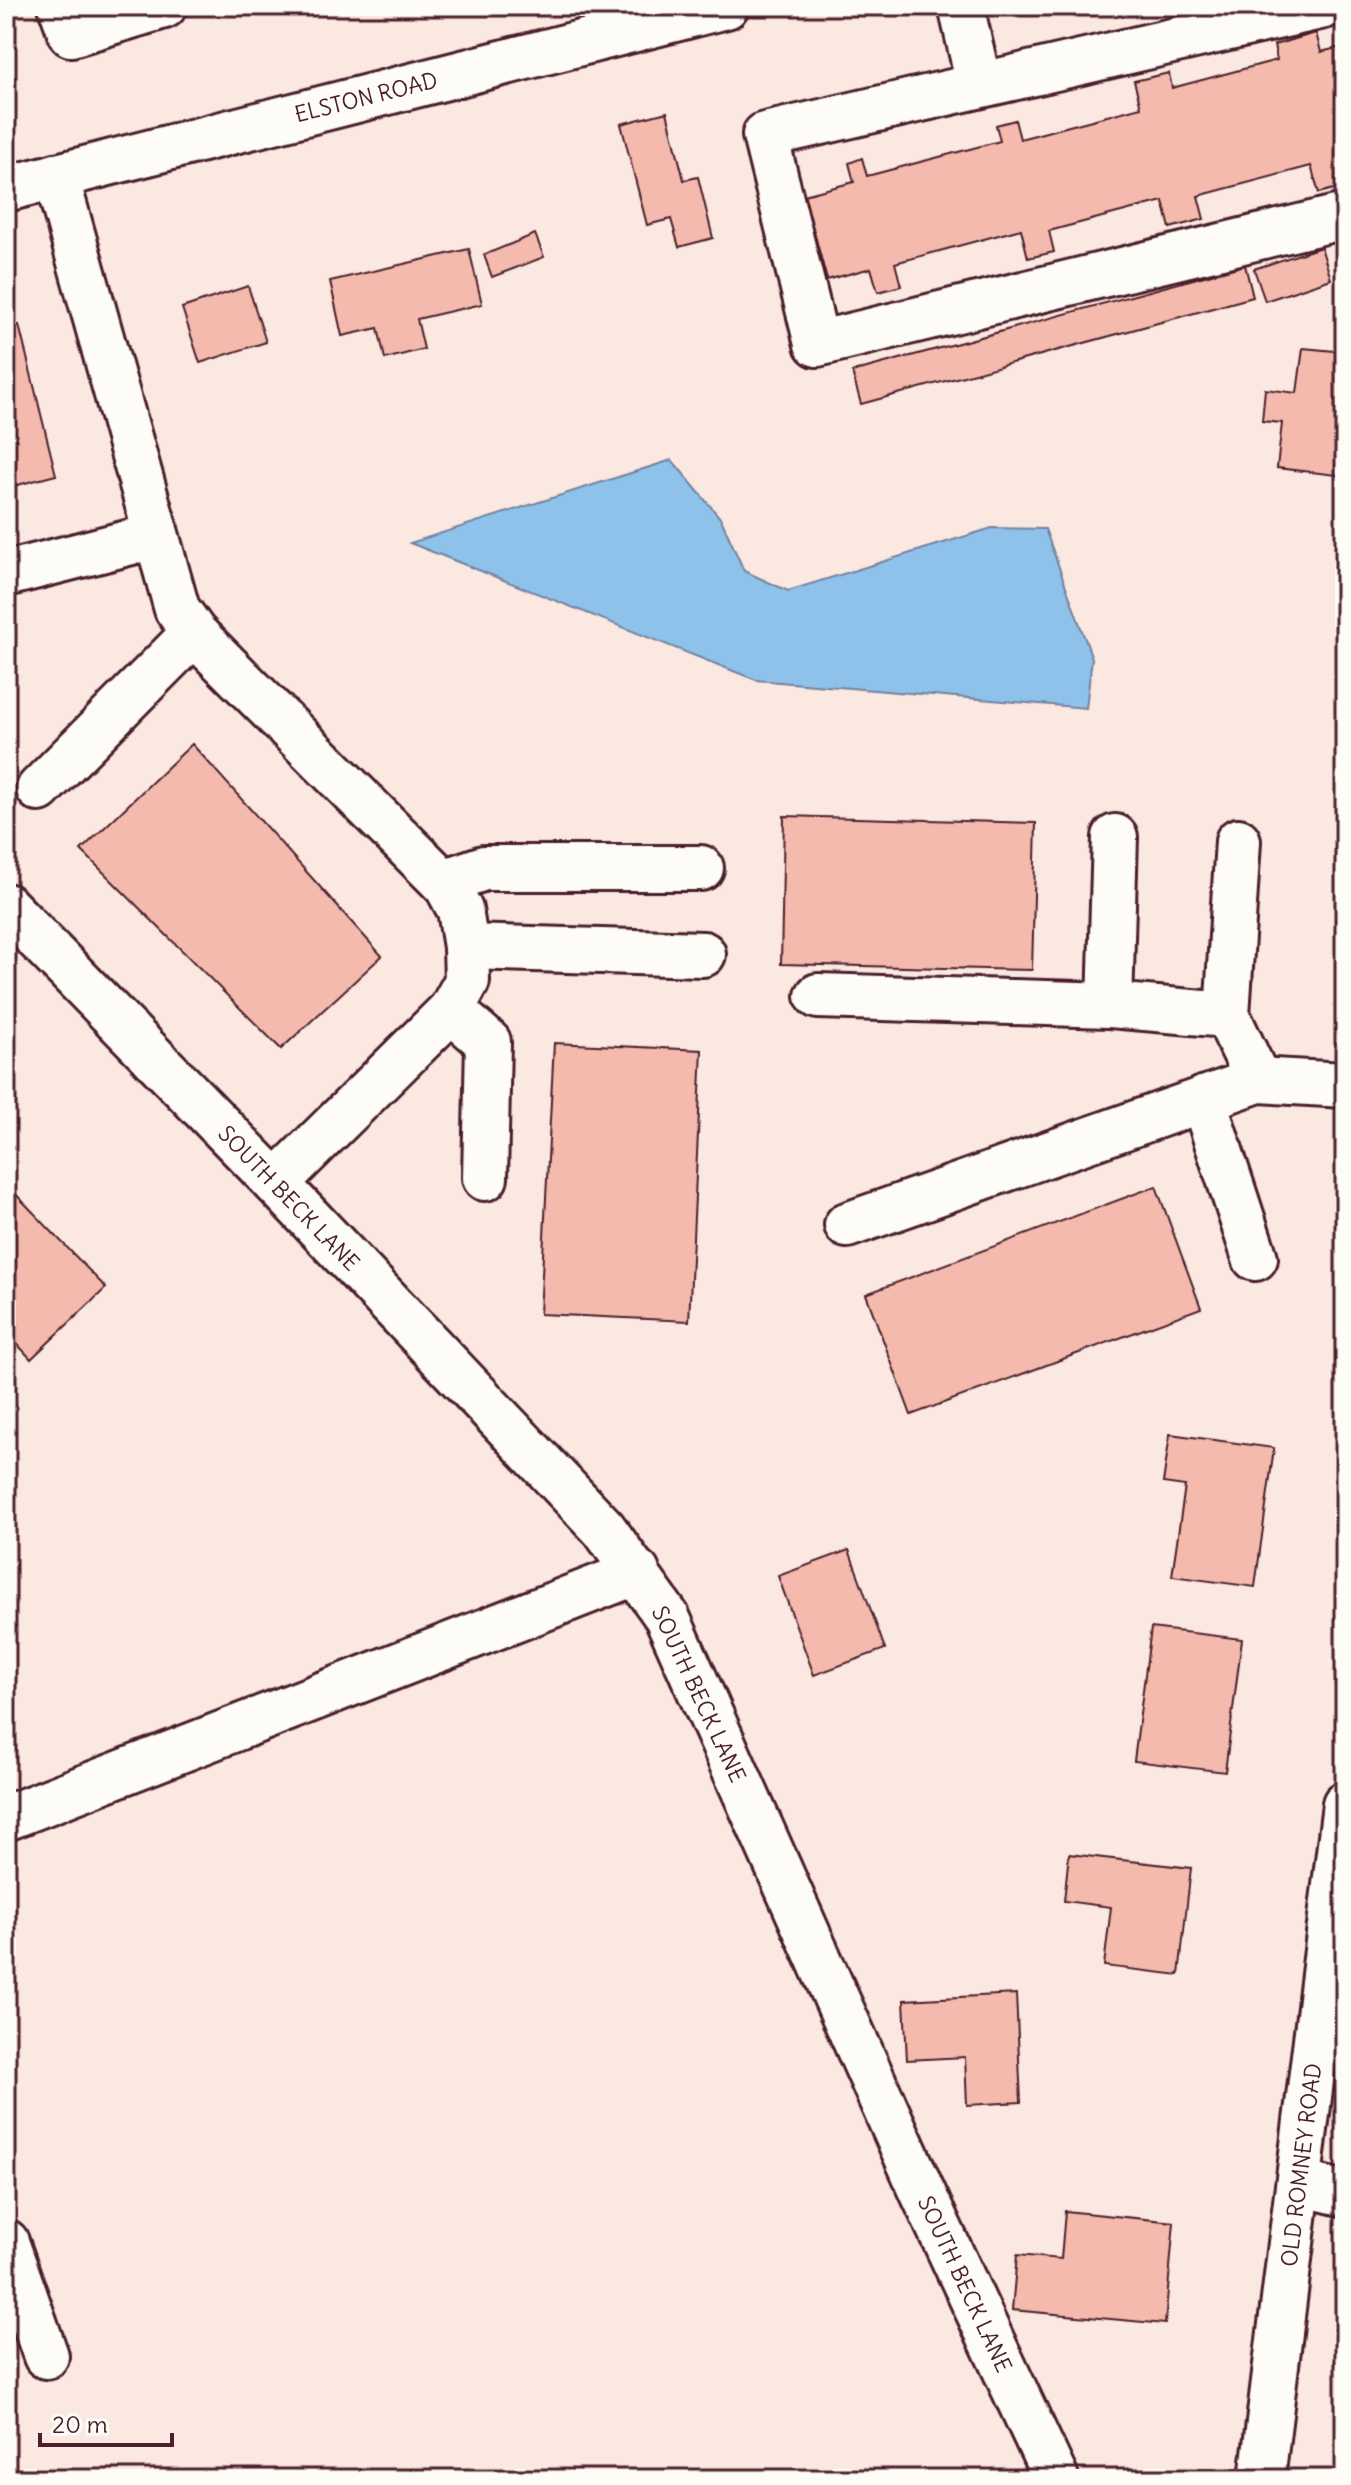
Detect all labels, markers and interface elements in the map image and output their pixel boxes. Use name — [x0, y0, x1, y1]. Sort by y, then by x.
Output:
street label: ELSTON ROAD — [292, 66, 440, 128]
street label: SOUTH BECK LANE — [212, 1119, 366, 1277]
street label: SOUTH BECK LANE — [646, 1601, 752, 1787]
street label: OLD ROMNEY ROAD — [1275, 2062, 1327, 2268]
street label: SOUTH BECK LANE — [912, 2191, 1018, 2377]
scale bar — [40, 2397, 172, 2447]
text: 20 m — [52, 2409, 108, 2439]

